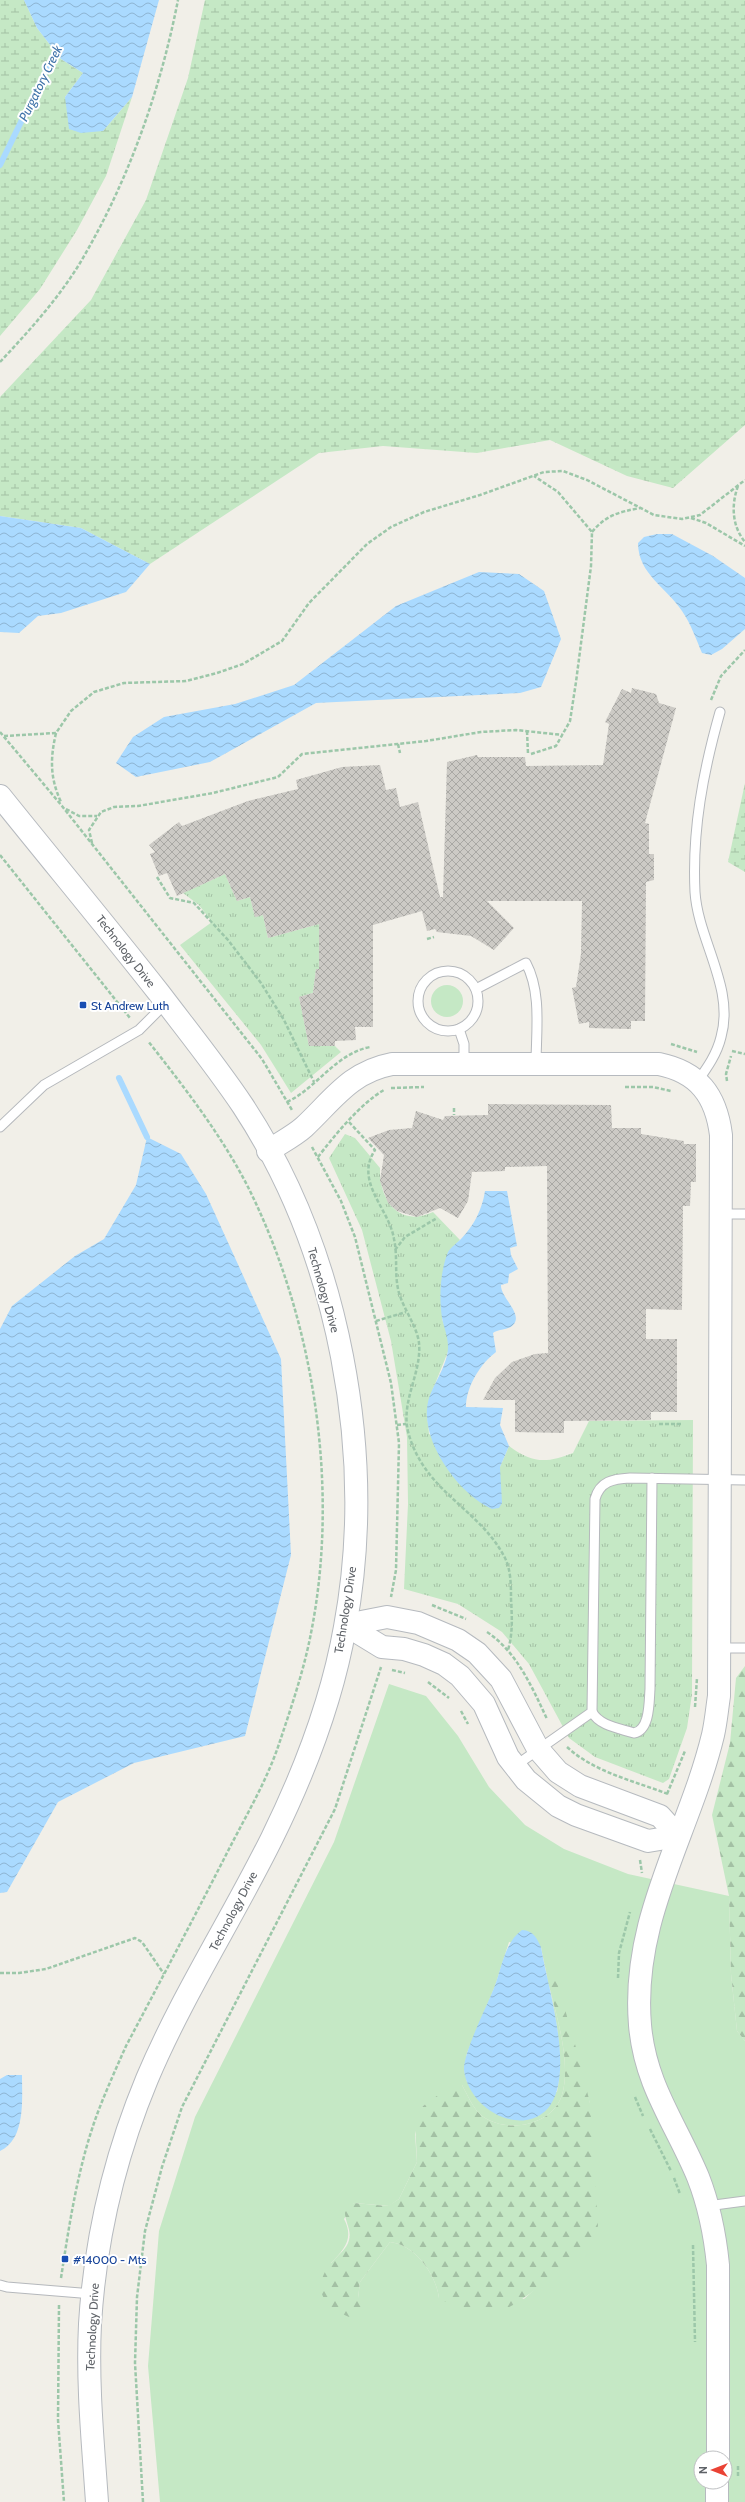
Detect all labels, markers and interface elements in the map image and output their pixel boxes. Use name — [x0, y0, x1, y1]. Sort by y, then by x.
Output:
water label: Purgatory Creek — [15, 42, 65, 123]
street label: Technology Drive — [93, 912, 159, 990]
place label: St Andrew Luth — [91, 998, 169, 1013]
marker: St Andrew Luth — [78, 1000, 88, 1010]
street label: Technology Drive — [305, 1246, 343, 1334]
street label: Technology Drive — [331, 1565, 359, 1655]
street label: Technology Drive — [206, 1869, 260, 1953]
place label: #14000 - Mts — [73, 2252, 146, 2267]
marker: #14000 - Mts — [60, 2254, 70, 2264]
street label: Technology Drive — [82, 2283, 102, 2371]
north arrow — [693, 2450, 733, 2490]
text: N — [696, 2466, 710, 2474]

